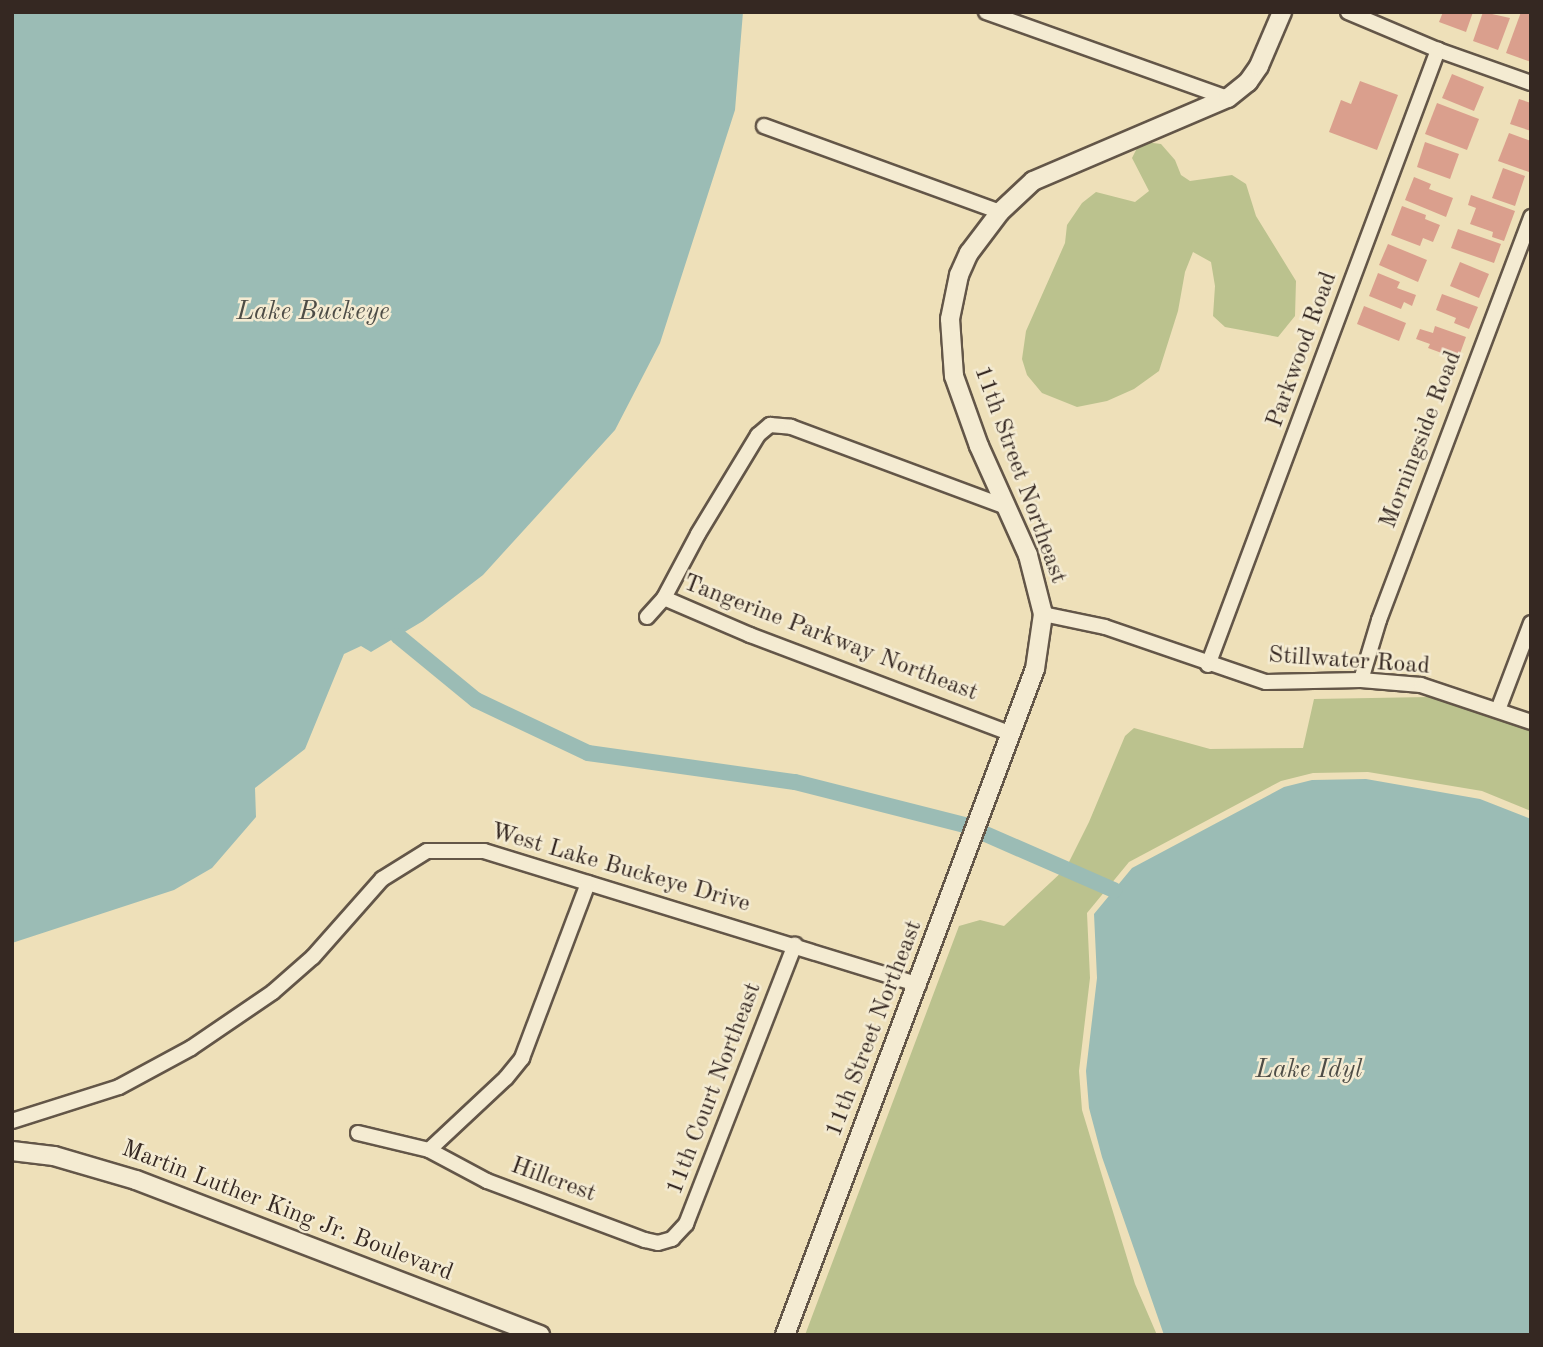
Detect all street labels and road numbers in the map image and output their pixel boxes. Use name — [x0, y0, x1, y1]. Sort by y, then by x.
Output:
street label: Parkwood Road — [1262, 268, 1344, 432]
street label: Morningside Road — [1375, 347, 1469, 533]
street label: 11th Street Northeast — [966, 362, 1072, 588]
street label: Tangerine Parkway Northeast — [679, 569, 981, 709]
street label: Stillwater Road — [1267, 642, 1431, 682]
street label: West Lake Buckeye Drive — [487, 818, 753, 920]
street label: 11th Street Northeast — [820, 917, 930, 1141]
street label: 11th Court Northeast — [661, 979, 769, 1199]
street label: Martin Luther King Jr. Boulevard — [117, 1135, 457, 1289]
street label: Hillcrest — [506, 1152, 600, 1210]

